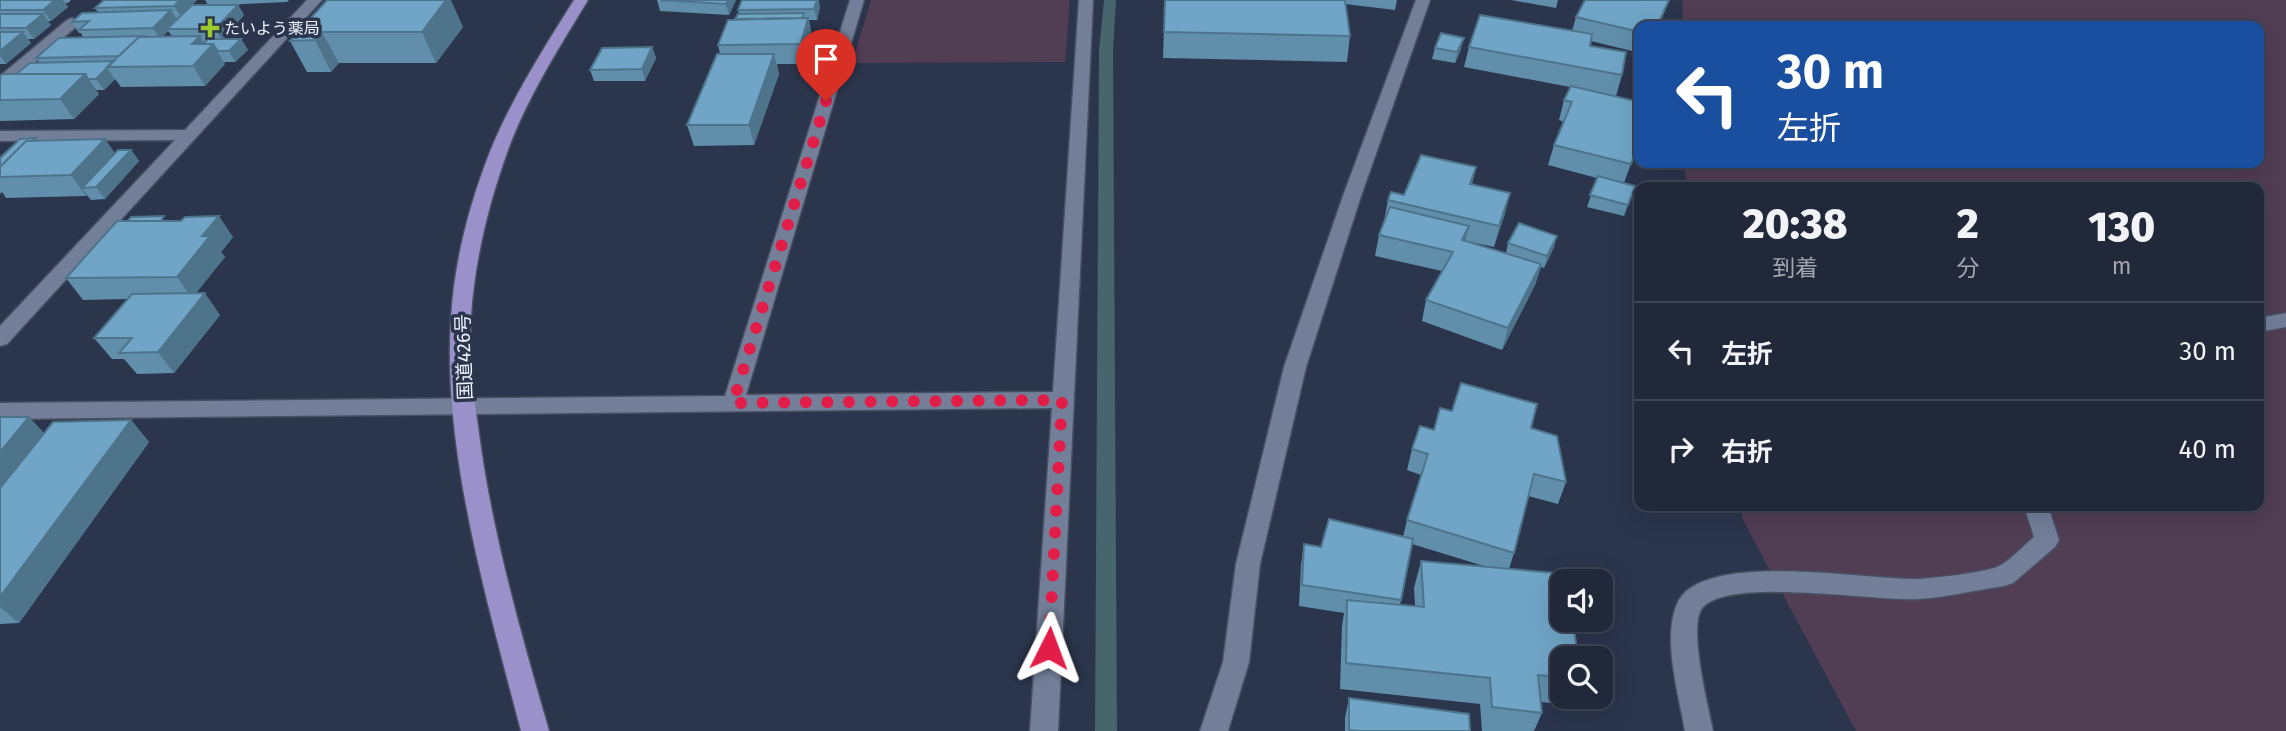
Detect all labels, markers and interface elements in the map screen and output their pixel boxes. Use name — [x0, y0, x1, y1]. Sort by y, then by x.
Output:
place label: たいよう薬局 — [224, 19, 320, 38]
marker: たいよう薬局 — [202, 20, 218, 36]
pin — [796, 29, 856, 101]
icon: arrive — [807, 40, 845, 78]
text: 30 m — [1777, 42, 1884, 101]
icon: left — [1662, 49, 1753, 140]
text: 左折 — [1777, 109, 1841, 147]
text: 20:38 — [1743, 199, 1847, 249]
text: 2 — [1957, 199, 1979, 249]
text: 130 — [2088, 202, 2155, 252]
text: m — [2112, 252, 2132, 280]
text: 到着 — [1772, 254, 1818, 282]
text: 分 — [1956, 254, 1979, 282]
street label: 国道426号 — [451, 313, 477, 401]
icon: left — [1662, 332, 1700, 370]
text: 30 m — [2179, 336, 2236, 367]
text: 左折 — [1721, 339, 1773, 370]
icon: right — [1662, 430, 1700, 468]
text: 40 m — [2178, 434, 2236, 465]
text: 右折 — [1721, 437, 1773, 468]
map controls — [1550, 569, 1613, 709]
button: sound — [1550, 569, 1613, 632]
position arrow — [1012, 611, 1086, 685]
button: search — [1550, 646, 1613, 709]

